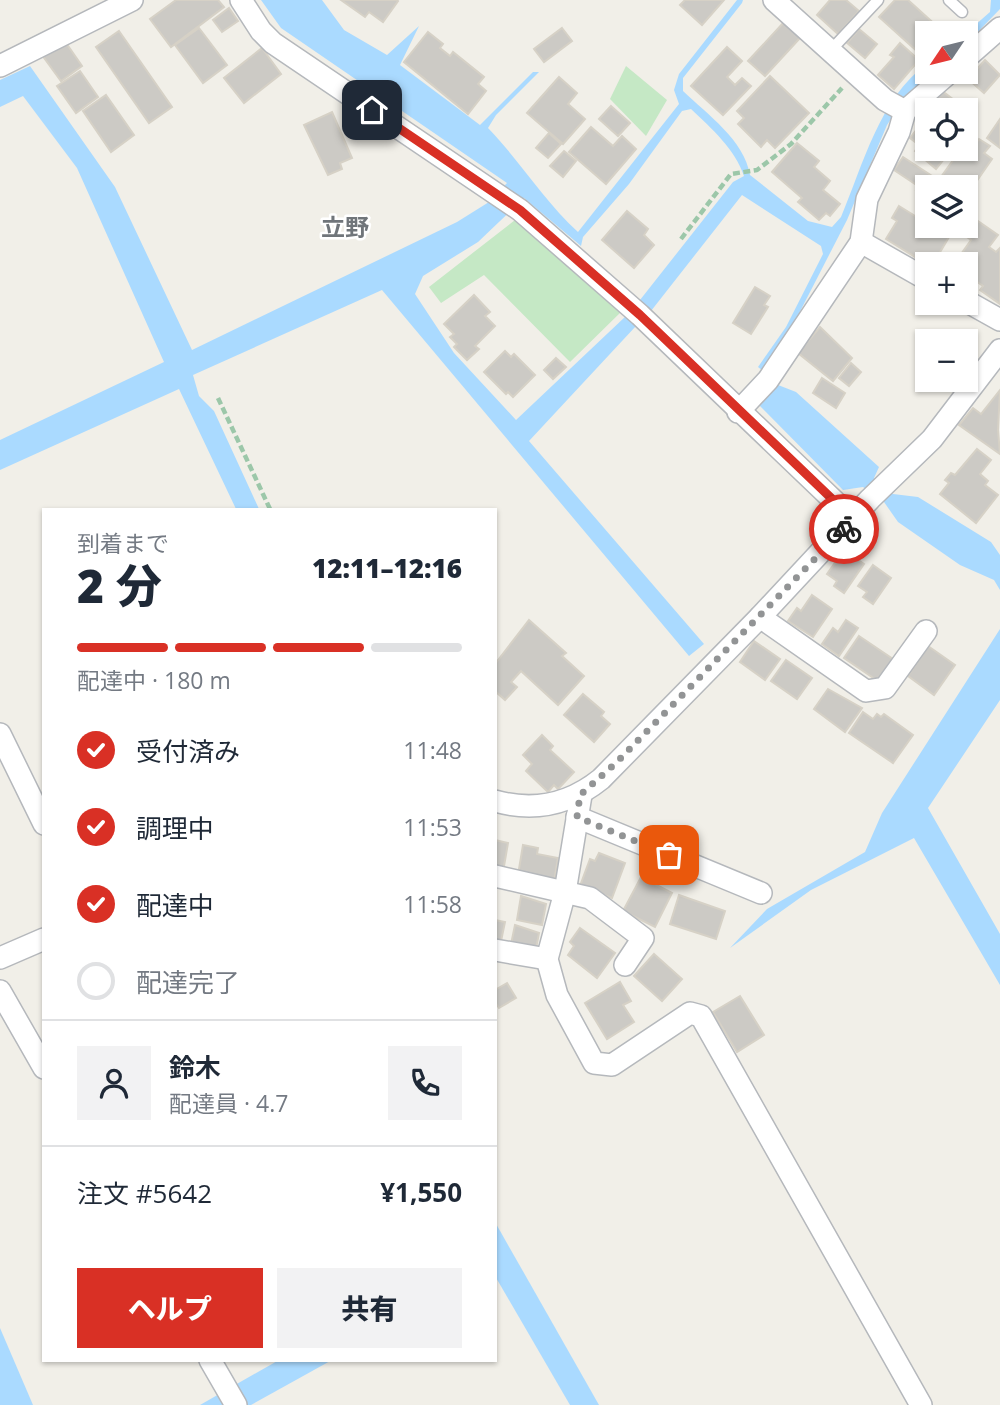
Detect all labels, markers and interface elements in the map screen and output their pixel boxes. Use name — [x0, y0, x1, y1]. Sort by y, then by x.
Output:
north arrow — [915, 21, 978, 84]
map controls — [915, 21, 978, 392]
pin — [342, 80, 402, 140]
icon: home — [353, 91, 391, 129]
button: locate — [915, 98, 978, 161]
button: layers — [915, 175, 978, 238]
district label: 立野 — [321, 210, 369, 243]
button: + — [915, 252, 978, 315]
button: − — [915, 329, 978, 392]
courier — [809, 494, 879, 564]
icon: bike — [825, 510, 863, 548]
text: 到着まで — [77, 527, 169, 559]
text: 12:11–12:16 — [312, 550, 462, 586]
text: 2 分 — [77, 554, 162, 616]
text: 配達中 · 180 m — [77, 664, 231, 696]
icon: check — [77, 731, 115, 769]
text: 受付済み — [136, 733, 240, 769]
text: 11:48 — [403, 734, 462, 766]
icon: check — [77, 808, 115, 846]
text: 調理中 — [136, 810, 214, 846]
text: 11:53 — [403, 811, 462, 843]
pin — [639, 825, 699, 885]
icon: bag — [650, 836, 688, 874]
icon: check — [77, 885, 115, 923]
text: 配達中 — [136, 887, 214, 923]
text: 11:58 — [403, 888, 462, 920]
text: 配達完了 — [136, 964, 240, 1000]
button: person — [77, 1046, 151, 1120]
button: phone — [388, 1046, 462, 1120]
text: 鈴木 — [169, 1049, 221, 1085]
text: 配達員 · 4.7 — [169, 1087, 288, 1119]
text: ¥1,550 — [380, 1174, 462, 1210]
text: 注文 #5642 — [77, 1175, 212, 1211]
button: ヘルプ — [77, 1268, 263, 1348]
button: 共有 — [277, 1268, 462, 1348]

